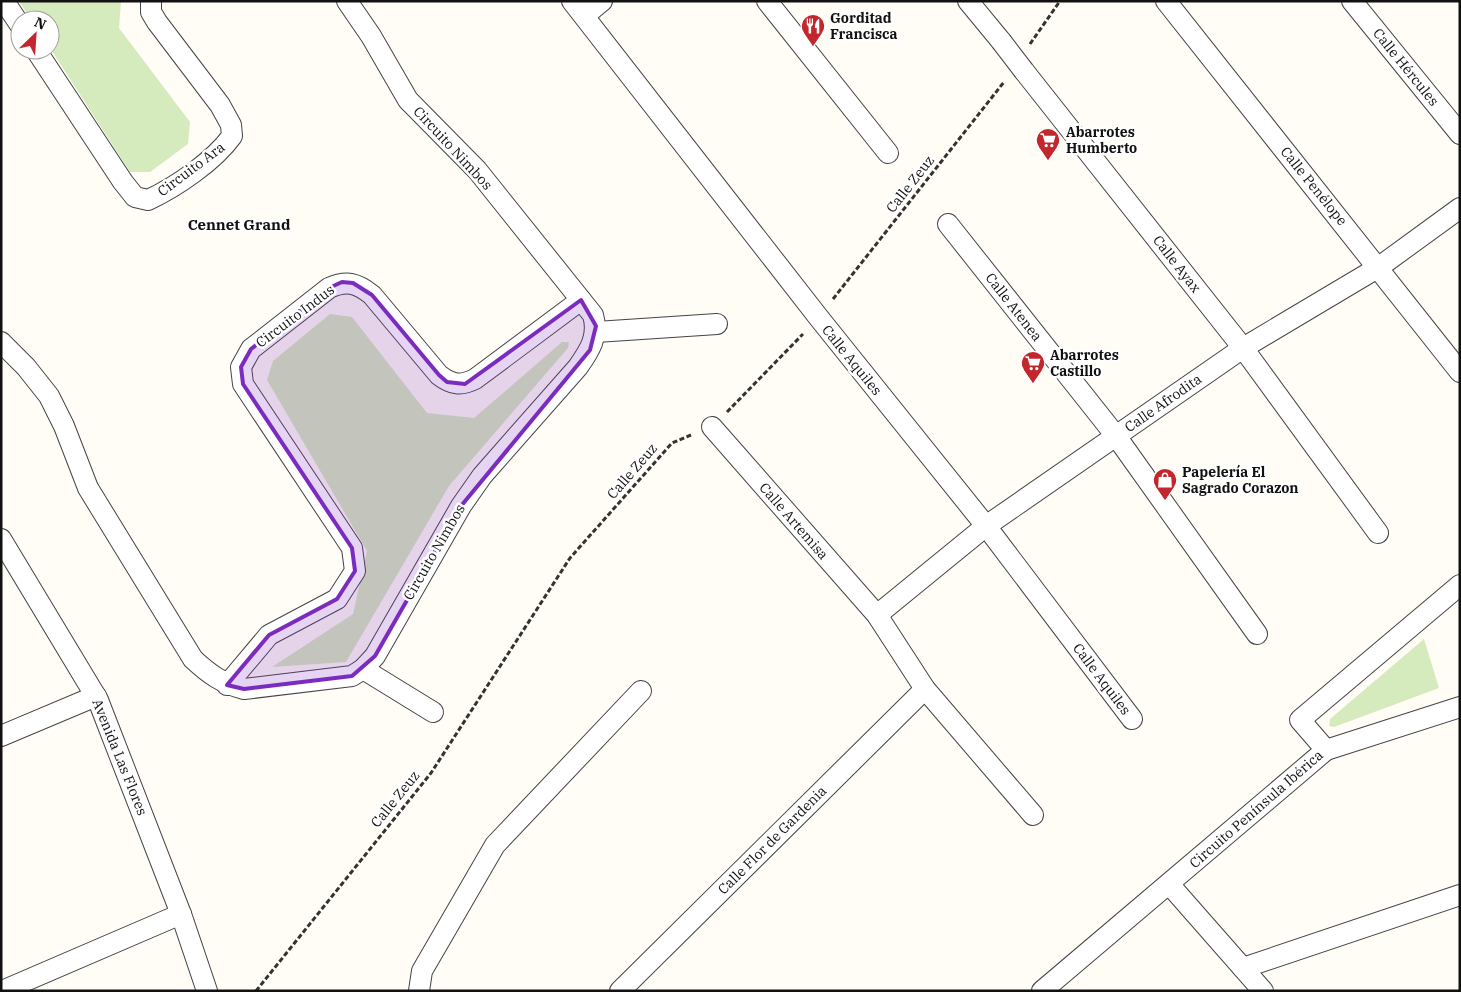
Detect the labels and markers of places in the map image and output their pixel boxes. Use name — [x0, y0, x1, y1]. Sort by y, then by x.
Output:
place label: Gorditad Francisca — [830, 9, 898, 43]
restaurant icon: Gorditad Francisca — [800, 13, 826, 47]
place label: Abarrotes Humberto — [1066, 123, 1137, 157]
supermarket icon: Abarrotes Humberto — [1035, 127, 1061, 161]
place label: Abarrotes Castillo — [1050, 346, 1119, 380]
supermarket icon: Abarrotes Castillo — [1020, 350, 1046, 384]
place label: Papelería El Sagrado Corazon — [1182, 463, 1299, 497]
shop icon: Papelería El Sagrado Corazon — [1152, 467, 1178, 501]

